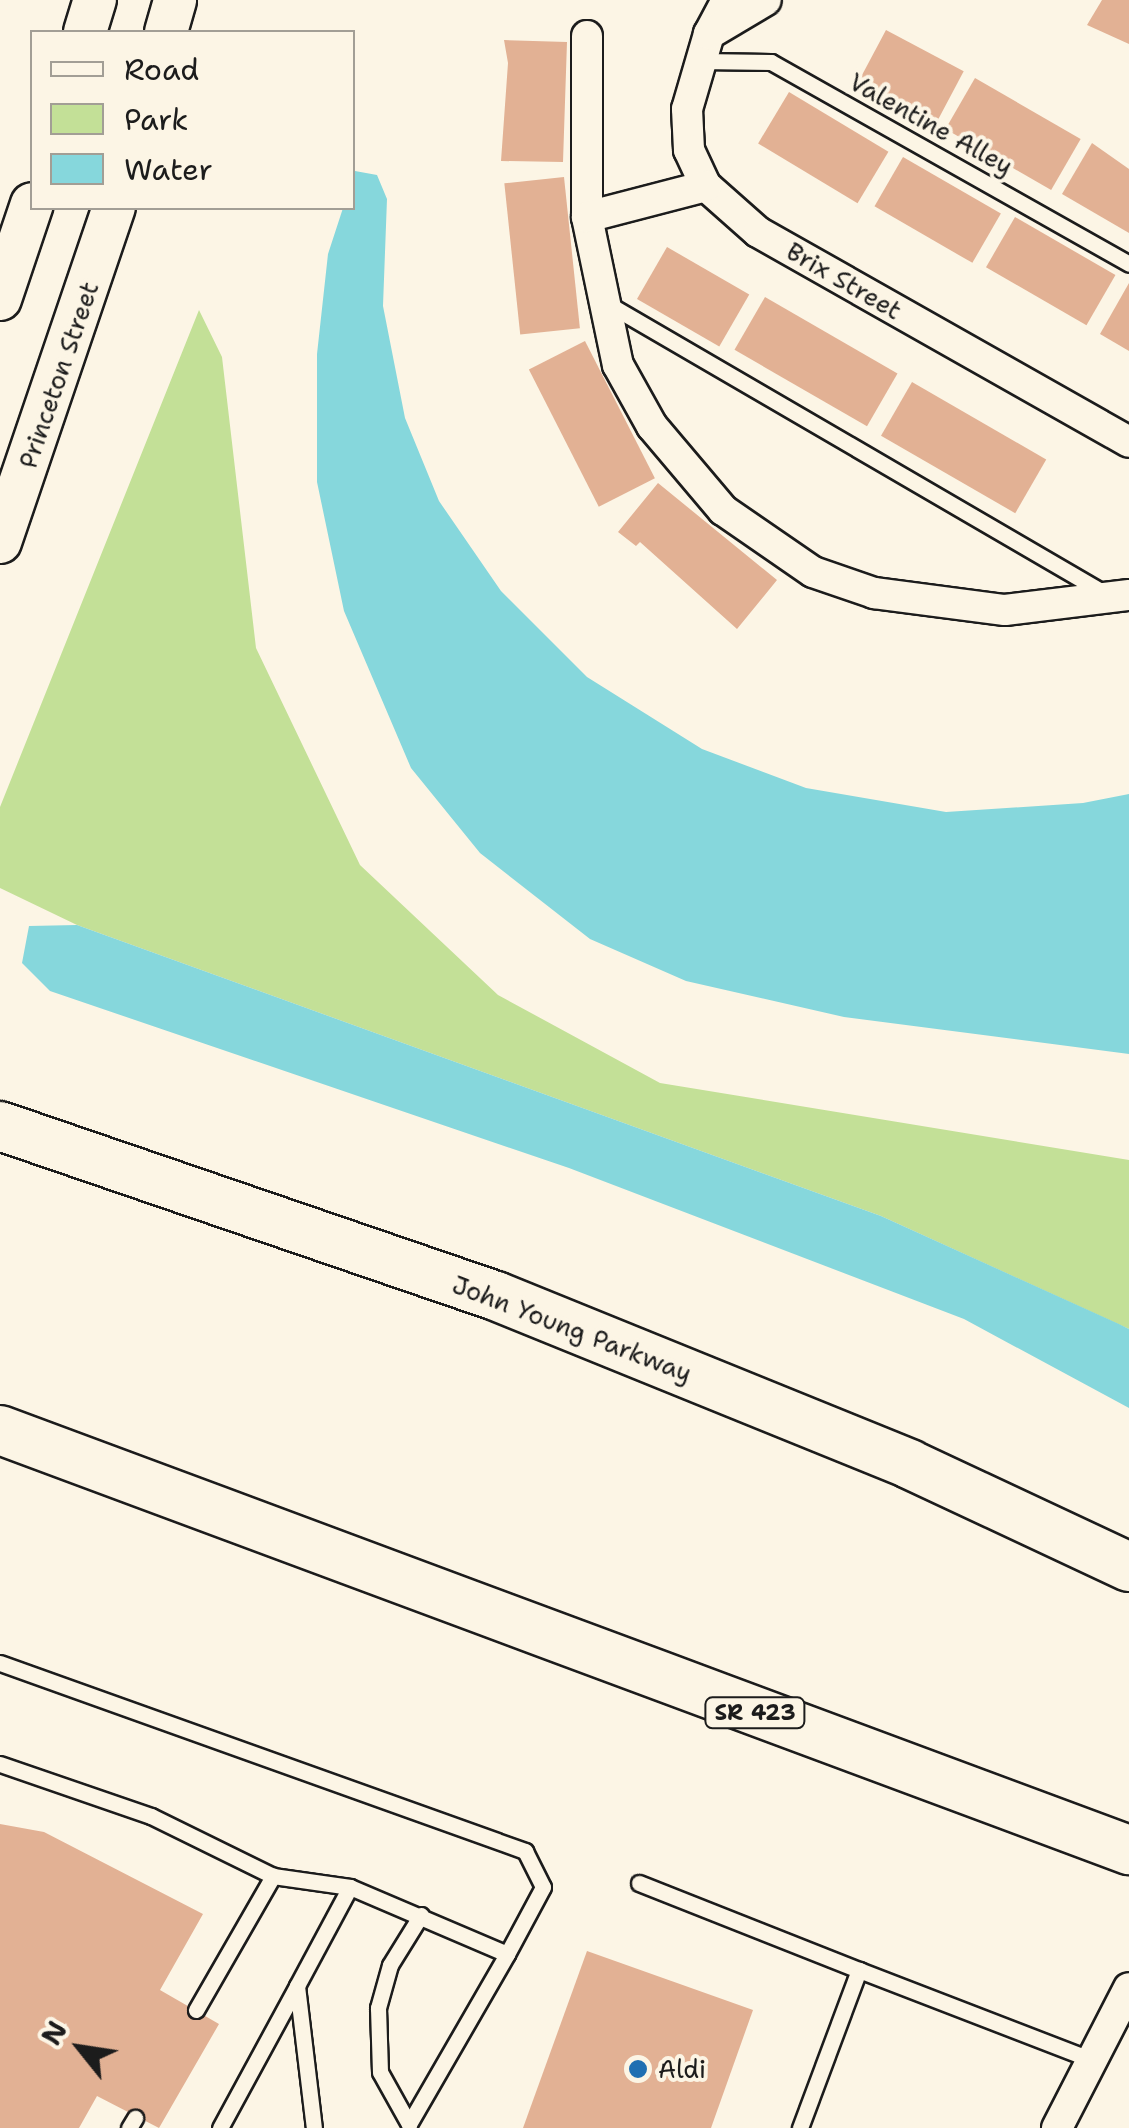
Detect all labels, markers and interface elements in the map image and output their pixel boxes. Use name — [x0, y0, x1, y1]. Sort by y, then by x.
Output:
legend — [30, 30, 355, 210]
text: Road — [124, 49, 199, 90]
street label: Valentine Alley — [844, 67, 1018, 181]
text: Park — [124, 99, 188, 140]
text: Water — [124, 149, 213, 190]
street label: Brix Street — [781, 236, 907, 326]
street label: Princeton Street — [13, 278, 105, 472]
street label: John Young Parkway — [448, 1269, 696, 1389]
road number: SR 423 — [702, 1696, 808, 1730]
north arrow — [30, 1998, 130, 2098]
text: N — [32, 2014, 76, 2052]
place label: Aldi — [658, 2054, 706, 2084]
marker: Aldi — [627, 2058, 649, 2080]

